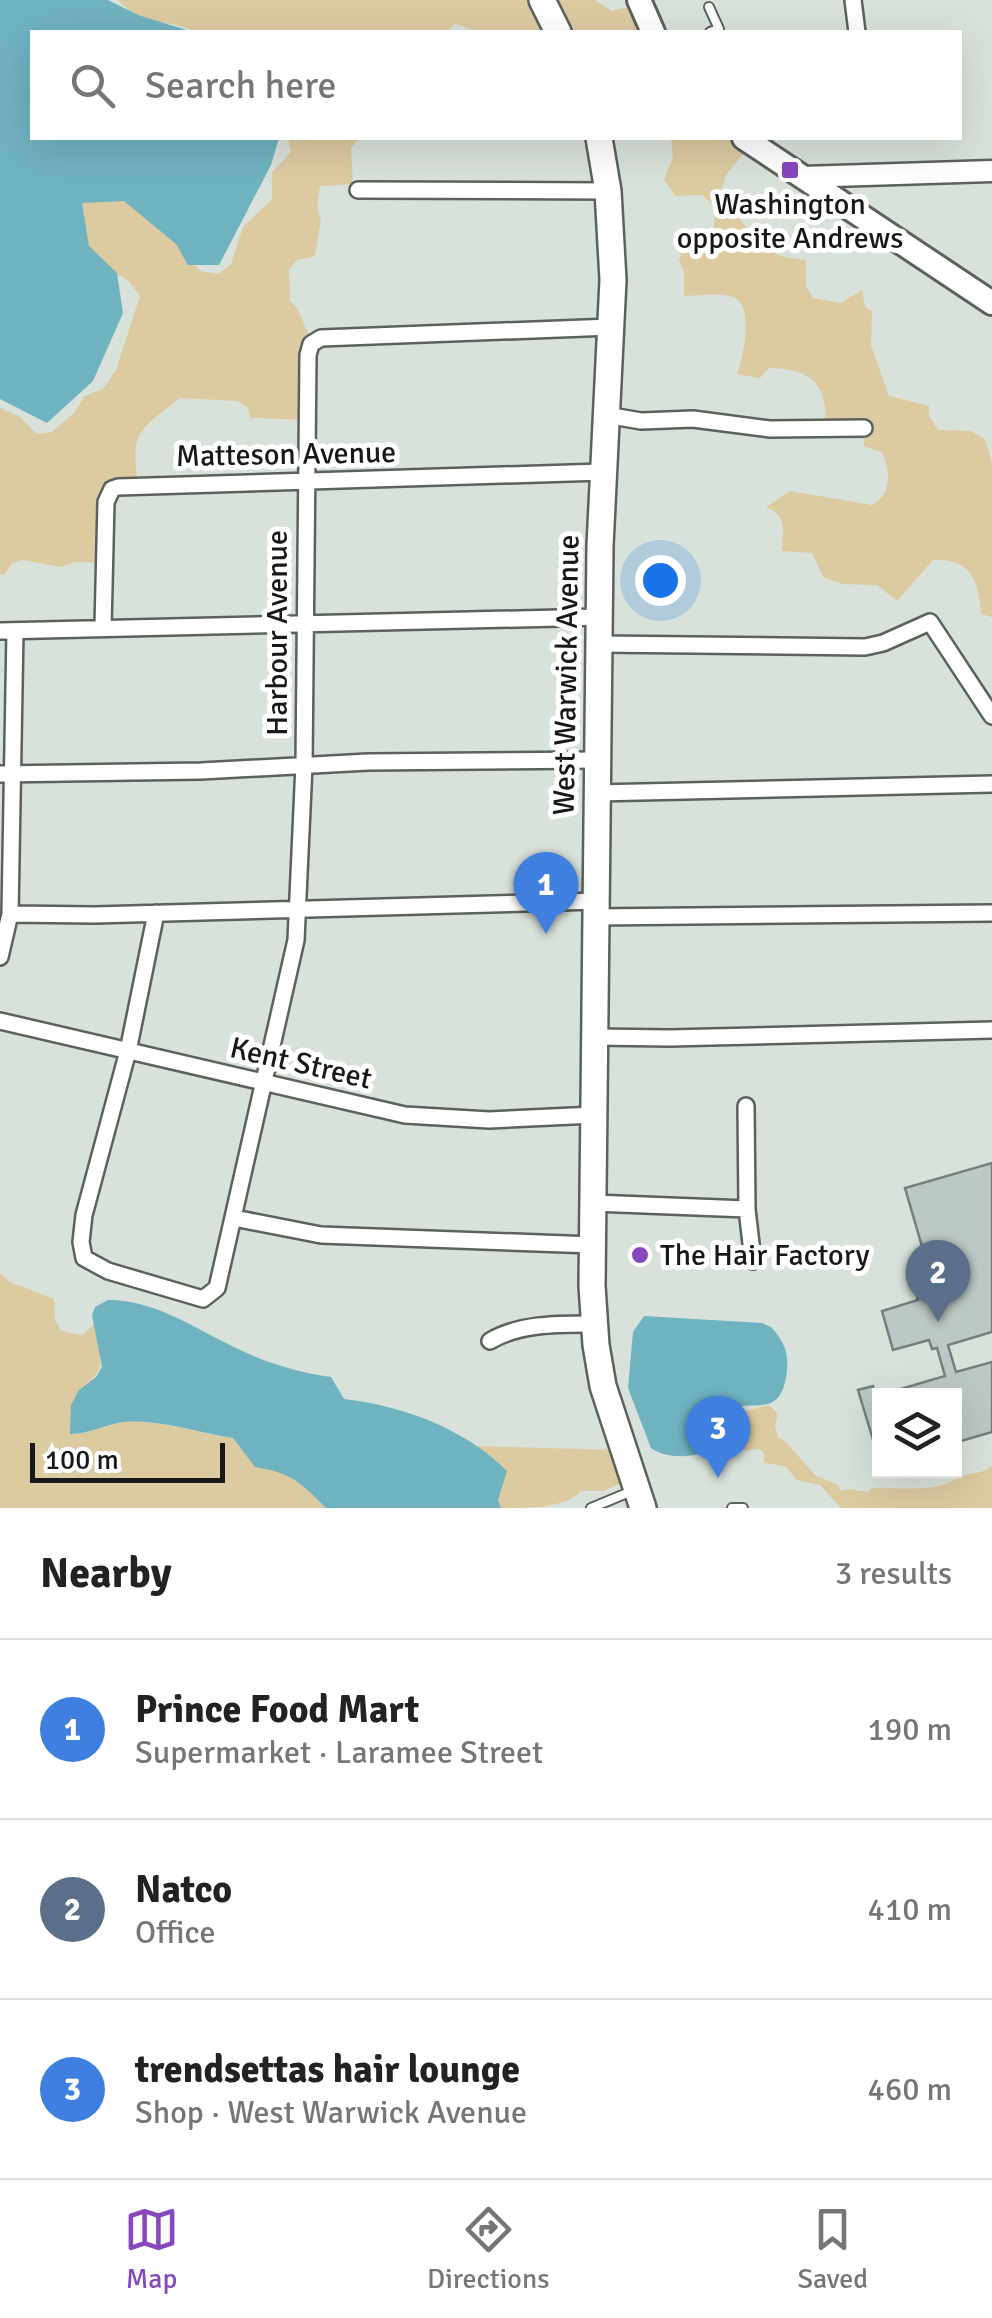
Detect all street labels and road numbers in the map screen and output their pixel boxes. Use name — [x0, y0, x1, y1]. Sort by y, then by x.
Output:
street label: Matteson Avenue — [176, 434, 397, 475]
street label: Harbour Avenue — [259, 530, 296, 736]
street label: West Warwick Avenue — [546, 534, 587, 816]
street label: Kent Street — [227, 1029, 375, 1098]

